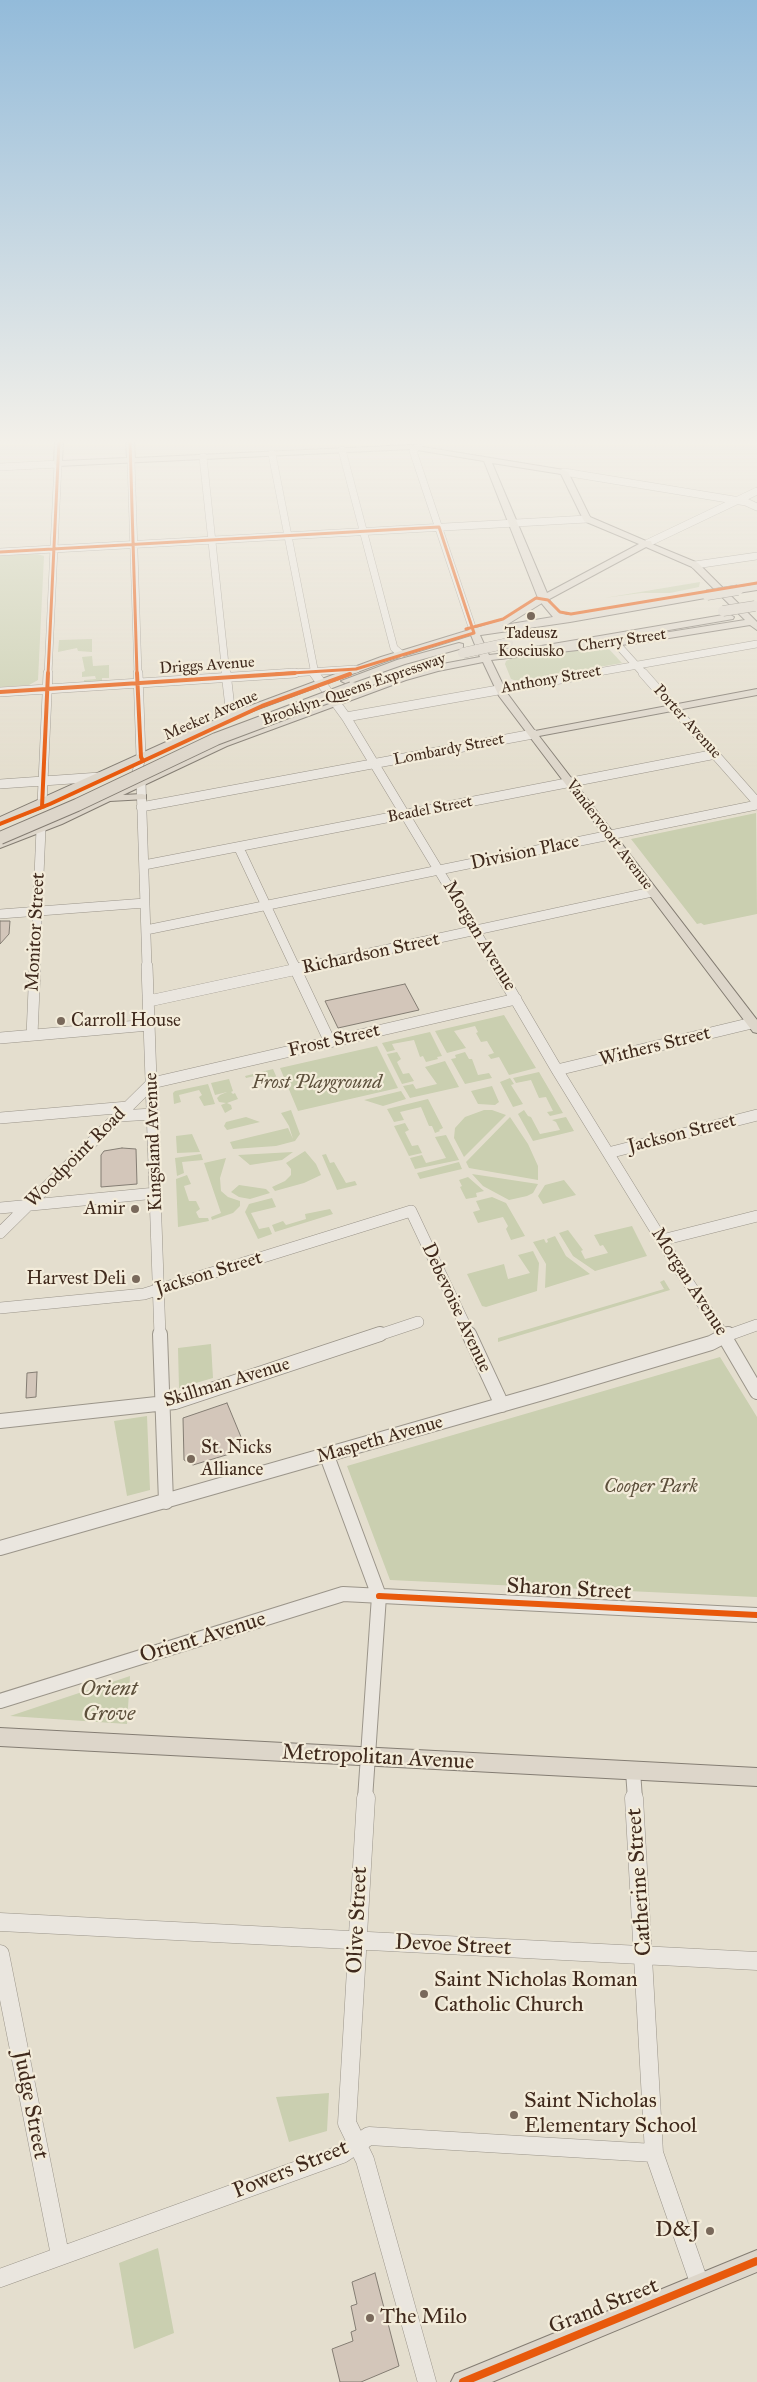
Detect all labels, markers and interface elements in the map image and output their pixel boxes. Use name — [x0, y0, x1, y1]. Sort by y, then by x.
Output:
marker: Tadeusz Kosciusko — [525, 610, 537, 622]
place label: Tadeusz Kosciusko — [498, 624, 564, 662]
street label: Cherry Street — [577, 625, 667, 657]
street label: Brooklyn-Queens Expressway — [260, 649, 448, 731]
street label: Driggs Avenue — [159, 653, 255, 679]
street label: Anthony Street — [500, 662, 602, 698]
street label: Porter Avenue — [649, 681, 725, 763]
street label: Meeker Avenue — [161, 687, 261, 745]
street label: Lombardy Street — [392, 730, 506, 770]
street label: Vandervoort Avenue — [561, 776, 657, 894]
street label: Beadel Street — [386, 792, 474, 828]
street label: Division Place — [469, 830, 581, 876]
street label: Monitor Street — [21, 872, 51, 992]
street label: Morgan Avenue — [437, 877, 521, 995]
street label: Richardson Street — [300, 928, 442, 980]
place label: Carroll House — [71, 1010, 181, 1032]
marker: Carroll House — [55, 1015, 67, 1027]
street label: Frost Street — [286, 1019, 382, 1063]
street label: Withers Street — [597, 1022, 713, 1072]
street label: Kingsland Avenue — [140, 1072, 168, 1212]
park label: Frost Playground — [252, 1072, 382, 1094]
street label: Woodpoint Road — [21, 1103, 131, 1213]
street label: Jackson Street — [626, 1110, 738, 1158]
place label: Amir — [84, 1198, 125, 1220]
marker: Amir — [129, 1203, 141, 1215]
street label: Morgan Avenue — [646, 1224, 732, 1340]
street label: Debevoise Avenue — [416, 1240, 496, 1376]
street label: Jackson Street — [153, 1247, 265, 1301]
place label: Harvest Deli — [26, 1268, 126, 1290]
marker: Harvest Deli — [130, 1273, 142, 1285]
street label: Skillman Avenue — [161, 1353, 293, 1413]
street label: Maspeth Avenue — [314, 1411, 446, 1469]
place label: St. Nicks Alliance — [201, 1437, 272, 1481]
marker: St. Nicks Alliance — [185, 1453, 197, 1465]
park label: Cooper Park — [604, 1476, 698, 1498]
street label: Sharon Street — [506, 1574, 632, 1606]
street label: Orient Avenue — [137, 1606, 269, 1670]
park label: Orient Grove — [80, 1677, 138, 1728]
street label: Metropolitan Avenue — [281, 1740, 475, 1776]
street label: Catherine Street — [622, 1807, 658, 1957]
street label: Olive Street — [342, 1866, 374, 1974]
street label: Devoe Street — [394, 1930, 512, 1962]
place label: Saint Nicholas Roman Catholic Church — [434, 1968, 638, 2020]
marker: Saint Nicholas Roman Catholic Church — [418, 1988, 430, 2000]
street label: Judge Street — [7, 2048, 53, 2162]
place label: Saint Nicholas Elementary School — [524, 2089, 697, 2140]
marker: Saint Nicholas Elementary School — [508, 2109, 520, 2121]
street label: Powers Street — [229, 2135, 353, 2205]
place label: D&J — [655, 2218, 700, 2244]
marker: D&J — [704, 2225, 716, 2237]
street label: Grand Street — [545, 2273, 663, 2341]
place label: The Milo — [380, 2305, 467, 2331]
marker: The Milo — [364, 2312, 376, 2324]

